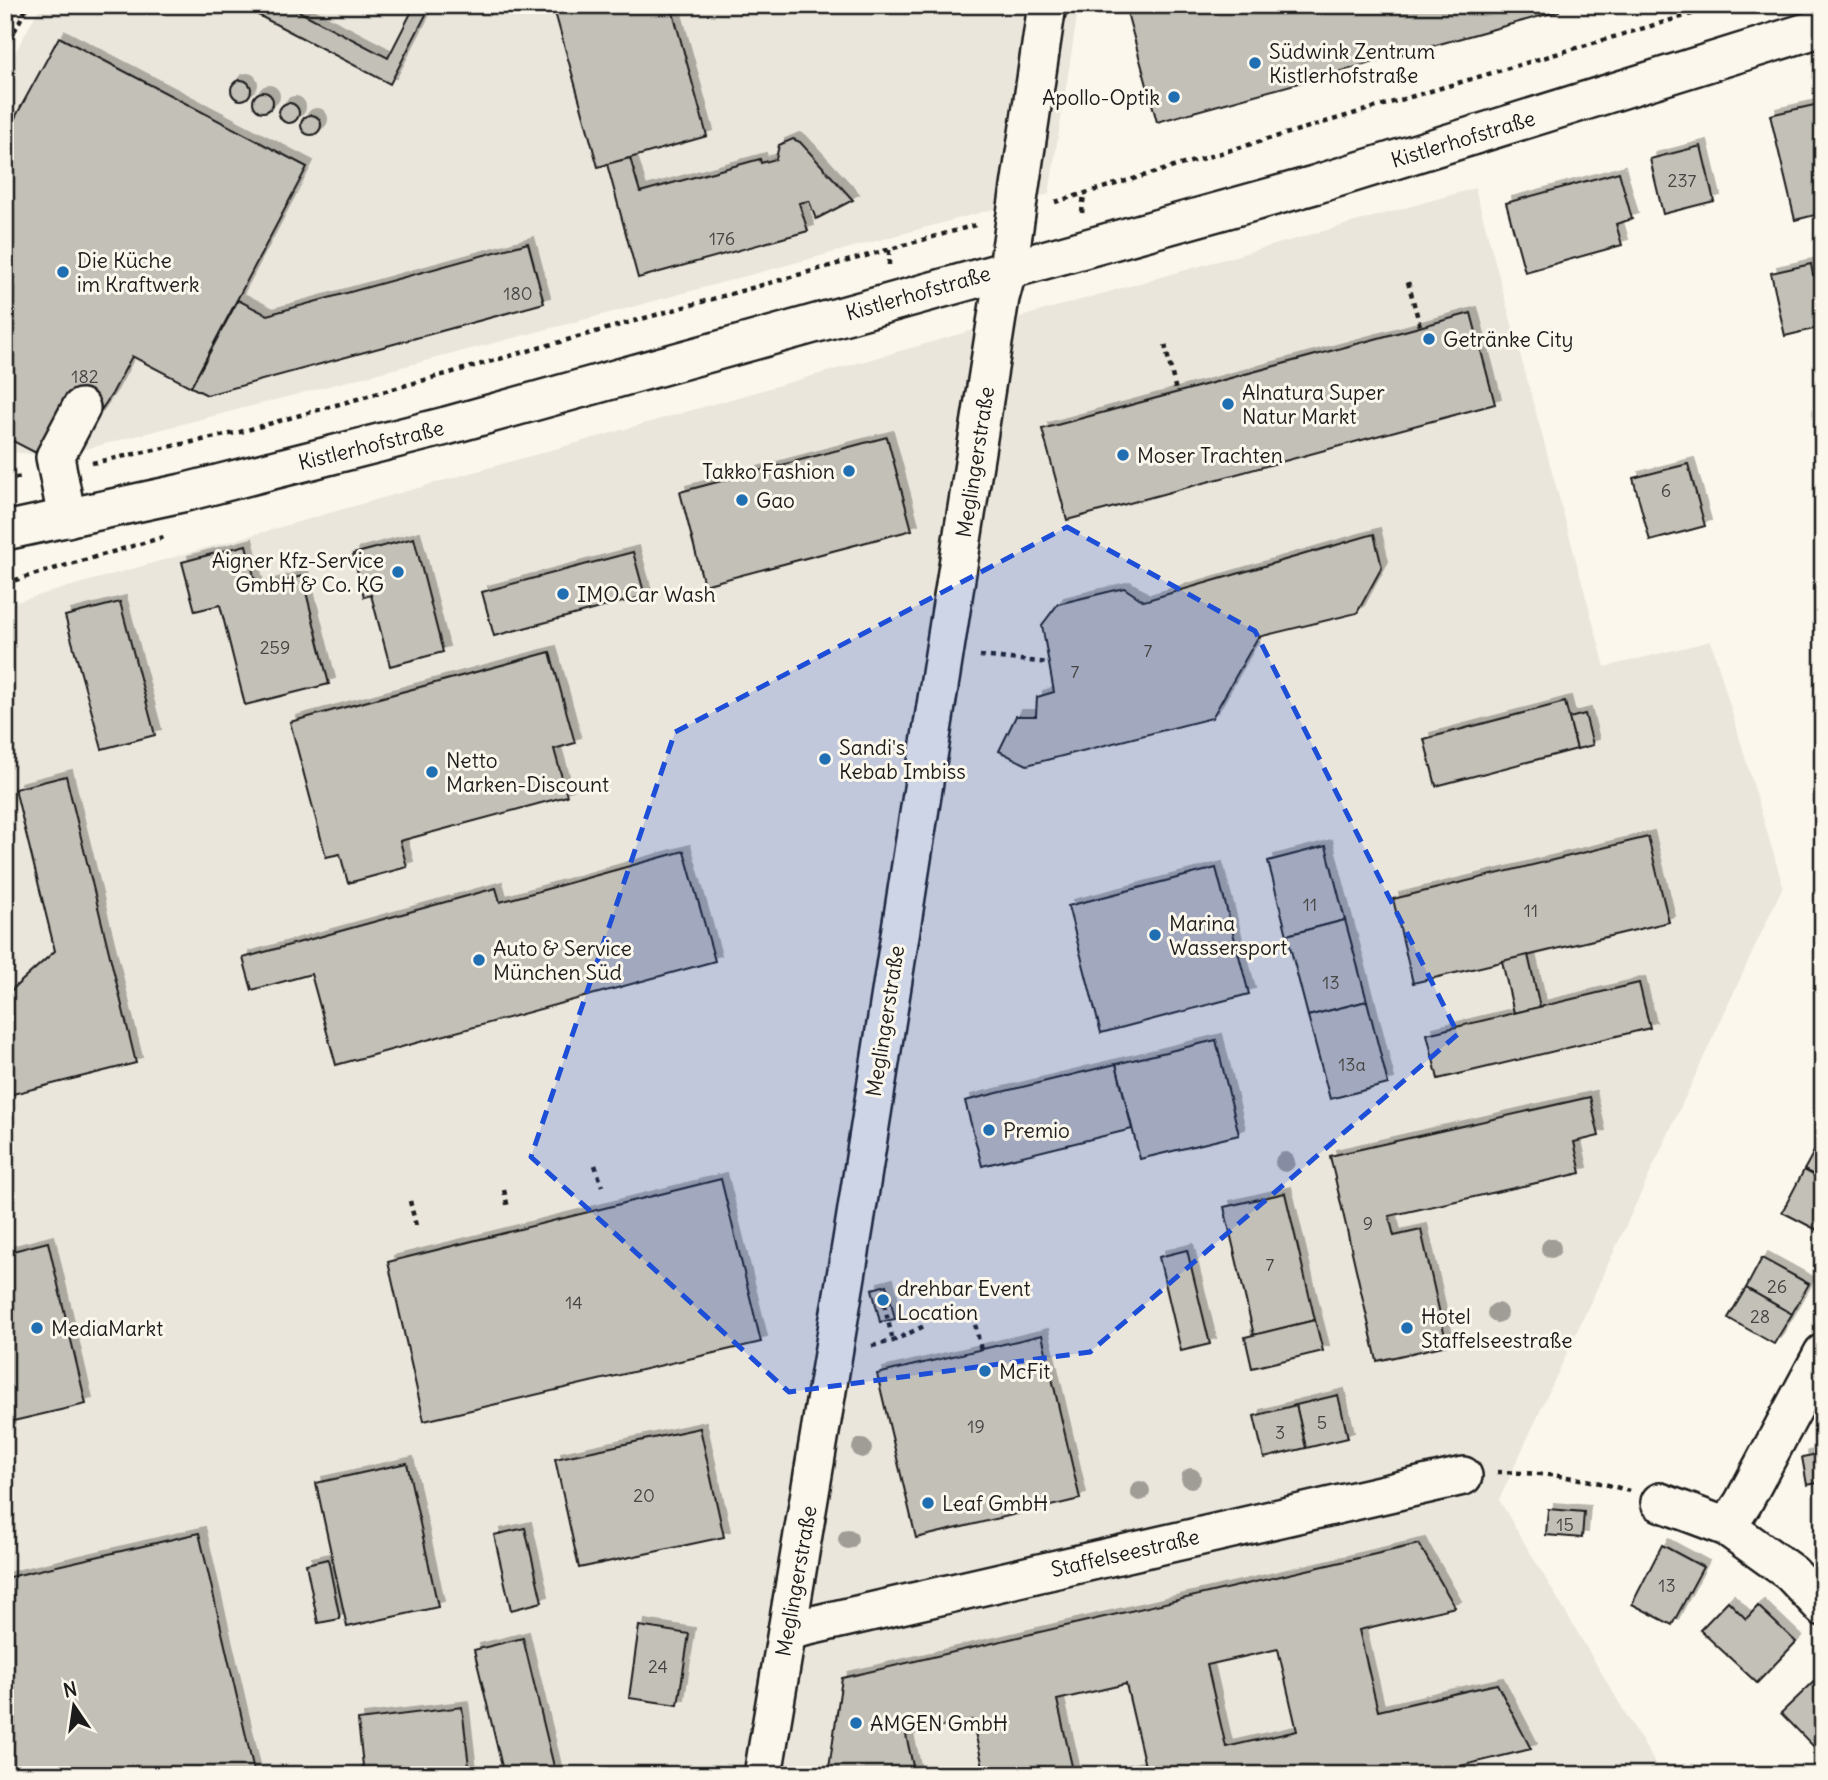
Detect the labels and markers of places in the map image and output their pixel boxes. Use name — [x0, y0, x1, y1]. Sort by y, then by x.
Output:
place label: Südwink Zentrum Kistlerhofstraße — [1269, 38, 1435, 89]
marker: Südwink Zentrum Kistlerhofstraße — [1247, 55, 1263, 71]
place label: Apollo-Optik — [1042, 84, 1160, 111]
marker: Apollo-Optik — [1166, 89, 1182, 105]
place label: Die Küche im Kraftwerk — [77, 247, 199, 298]
marker: Die Küche im Kraftwerk — [55, 264, 71, 280]
place label: Getränke City — [1443, 326, 1573, 353]
marker: Getränke City — [1421, 331, 1437, 347]
place label: Alnatura Super Natur Markt — [1242, 379, 1385, 430]
marker: Alnatura Super Natur Markt — [1220, 396, 1236, 412]
place label: Moser Trachten — [1137, 442, 1283, 469]
marker: Moser Trachten — [1115, 447, 1131, 463]
place label: Takko Fashion — [702, 458, 835, 485]
marker: Takko Fashion — [841, 463, 857, 479]
place label: Gao — [756, 487, 795, 514]
marker: Gao — [734, 492, 750, 508]
place label: Aigner Kfz-Service GmbH & Co. KG — [212, 547, 384, 598]
marker: Aigner Kfz-Service GmbH & Co. KG — [390, 564, 406, 580]
place label: IMO Car Wash — [577, 581, 716, 608]
marker: IMO Car Wash — [555, 586, 571, 602]
place label: Sandi's Kebab Imbiss — [839, 734, 966, 785]
place label: Netto Marken-Discount — [446, 747, 609, 798]
marker: Sandi's Kebab Imbiss — [817, 751, 833, 767]
marker: Netto Marken-Discount — [424, 764, 440, 780]
place label: Marina Wassersport — [1169, 910, 1287, 961]
marker: Marina Wassersport — [1147, 927, 1163, 943]
place label: Auto & Service München Süd — [493, 935, 632, 986]
marker: Auto & Service München Süd — [471, 952, 487, 968]
place label: Premio — [1003, 1117, 1070, 1144]
marker: Premio — [981, 1122, 997, 1138]
place label: drehbar Event Location — [897, 1275, 1031, 1326]
marker: drehbar Event Location — [875, 1292, 891, 1308]
place label: Hotel Staffelseestraße — [1421, 1303, 1573, 1354]
place label: MediaMarkt — [51, 1315, 163, 1342]
marker: MediaMarkt — [29, 1320, 45, 1336]
marker: Hotel Staffelseestraße — [1399, 1320, 1415, 1336]
place label: McFit — [999, 1358, 1050, 1385]
marker: McFit — [977, 1363, 993, 1379]
place label: Leaf GmbH — [942, 1490, 1048, 1517]
marker: Leaf GmbH — [920, 1495, 936, 1511]
place label: AMGEN GmbH — [870, 1710, 1008, 1737]
marker: AMGEN GmbH — [848, 1715, 864, 1731]

